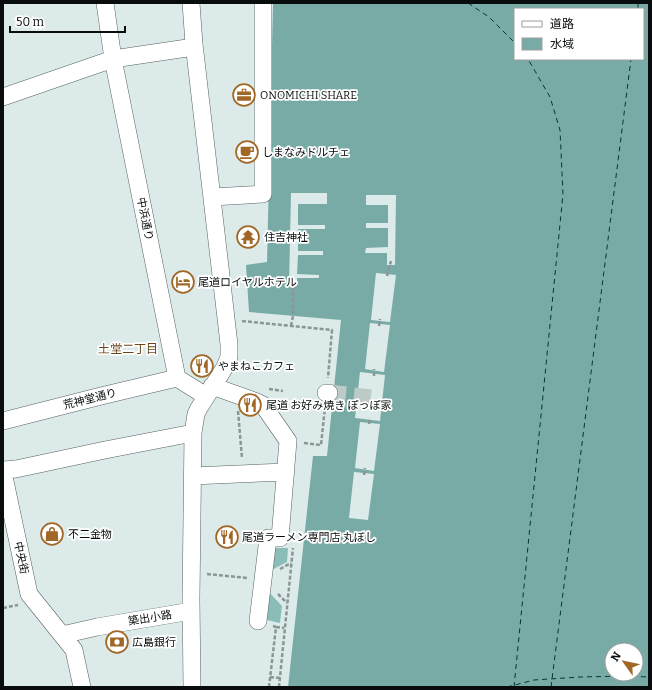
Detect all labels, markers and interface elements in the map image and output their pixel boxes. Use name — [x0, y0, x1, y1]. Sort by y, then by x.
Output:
scale bar — [10, 8, 125, 34]
legend — [514, 8, 644, 60]
text: 50 m — [16, 15, 45, 29]
text: 道路 — [550, 17, 574, 31]
text: 水域 — [550, 37, 574, 51]
office icon: ONOMICHI SHARE — [231, 82, 257, 108]
place label: ONOMICHI SHARE — [260, 89, 357, 102]
cafe icon: しまなみドルチェ — [234, 139, 260, 165]
place label: しまなみドルチェ — [262, 146, 350, 159]
street label: 中浜通り — [134, 196, 156, 242]
temple icon: 住吉神社 — [235, 224, 261, 250]
place label: 住吉神社 — [264, 231, 308, 244]
hotel icon: 尾道ロイヤルホテル — [170, 269, 196, 295]
place label: 尾道ロイヤルホテル — [198, 276, 297, 289]
district label: 土堂二丁目 — [98, 342, 158, 356]
restaurant icon: やまねこカフェ — [189, 353, 215, 379]
place label: やまねこカフェ — [218, 360, 295, 373]
street label: 荒神堂通り — [62, 386, 118, 412]
restaurant icon: 尾道 お好み焼き ぽっぽ家 — [237, 392, 263, 418]
place label: 尾道 お好み焼き ぽっぽ家 — [266, 399, 391, 412]
shop icon: 不二金物 — [39, 521, 65, 547]
restaurant icon: 尾道ラーメン専門店 丸ぼし — [214, 524, 240, 550]
place label: 不二金物 — [68, 528, 112, 541]
place label: 尾道ラーメン専門店 丸ぼし — [242, 531, 376, 544]
street label: 中央街 — [11, 541, 31, 575]
street label: 築出小路 — [127, 608, 173, 628]
bank icon: 広島銀行 — [104, 629, 130, 655]
place label: 広島銀行 — [132, 636, 176, 649]
north arrow — [604, 642, 644, 682]
text: N — [608, 649, 624, 664]

